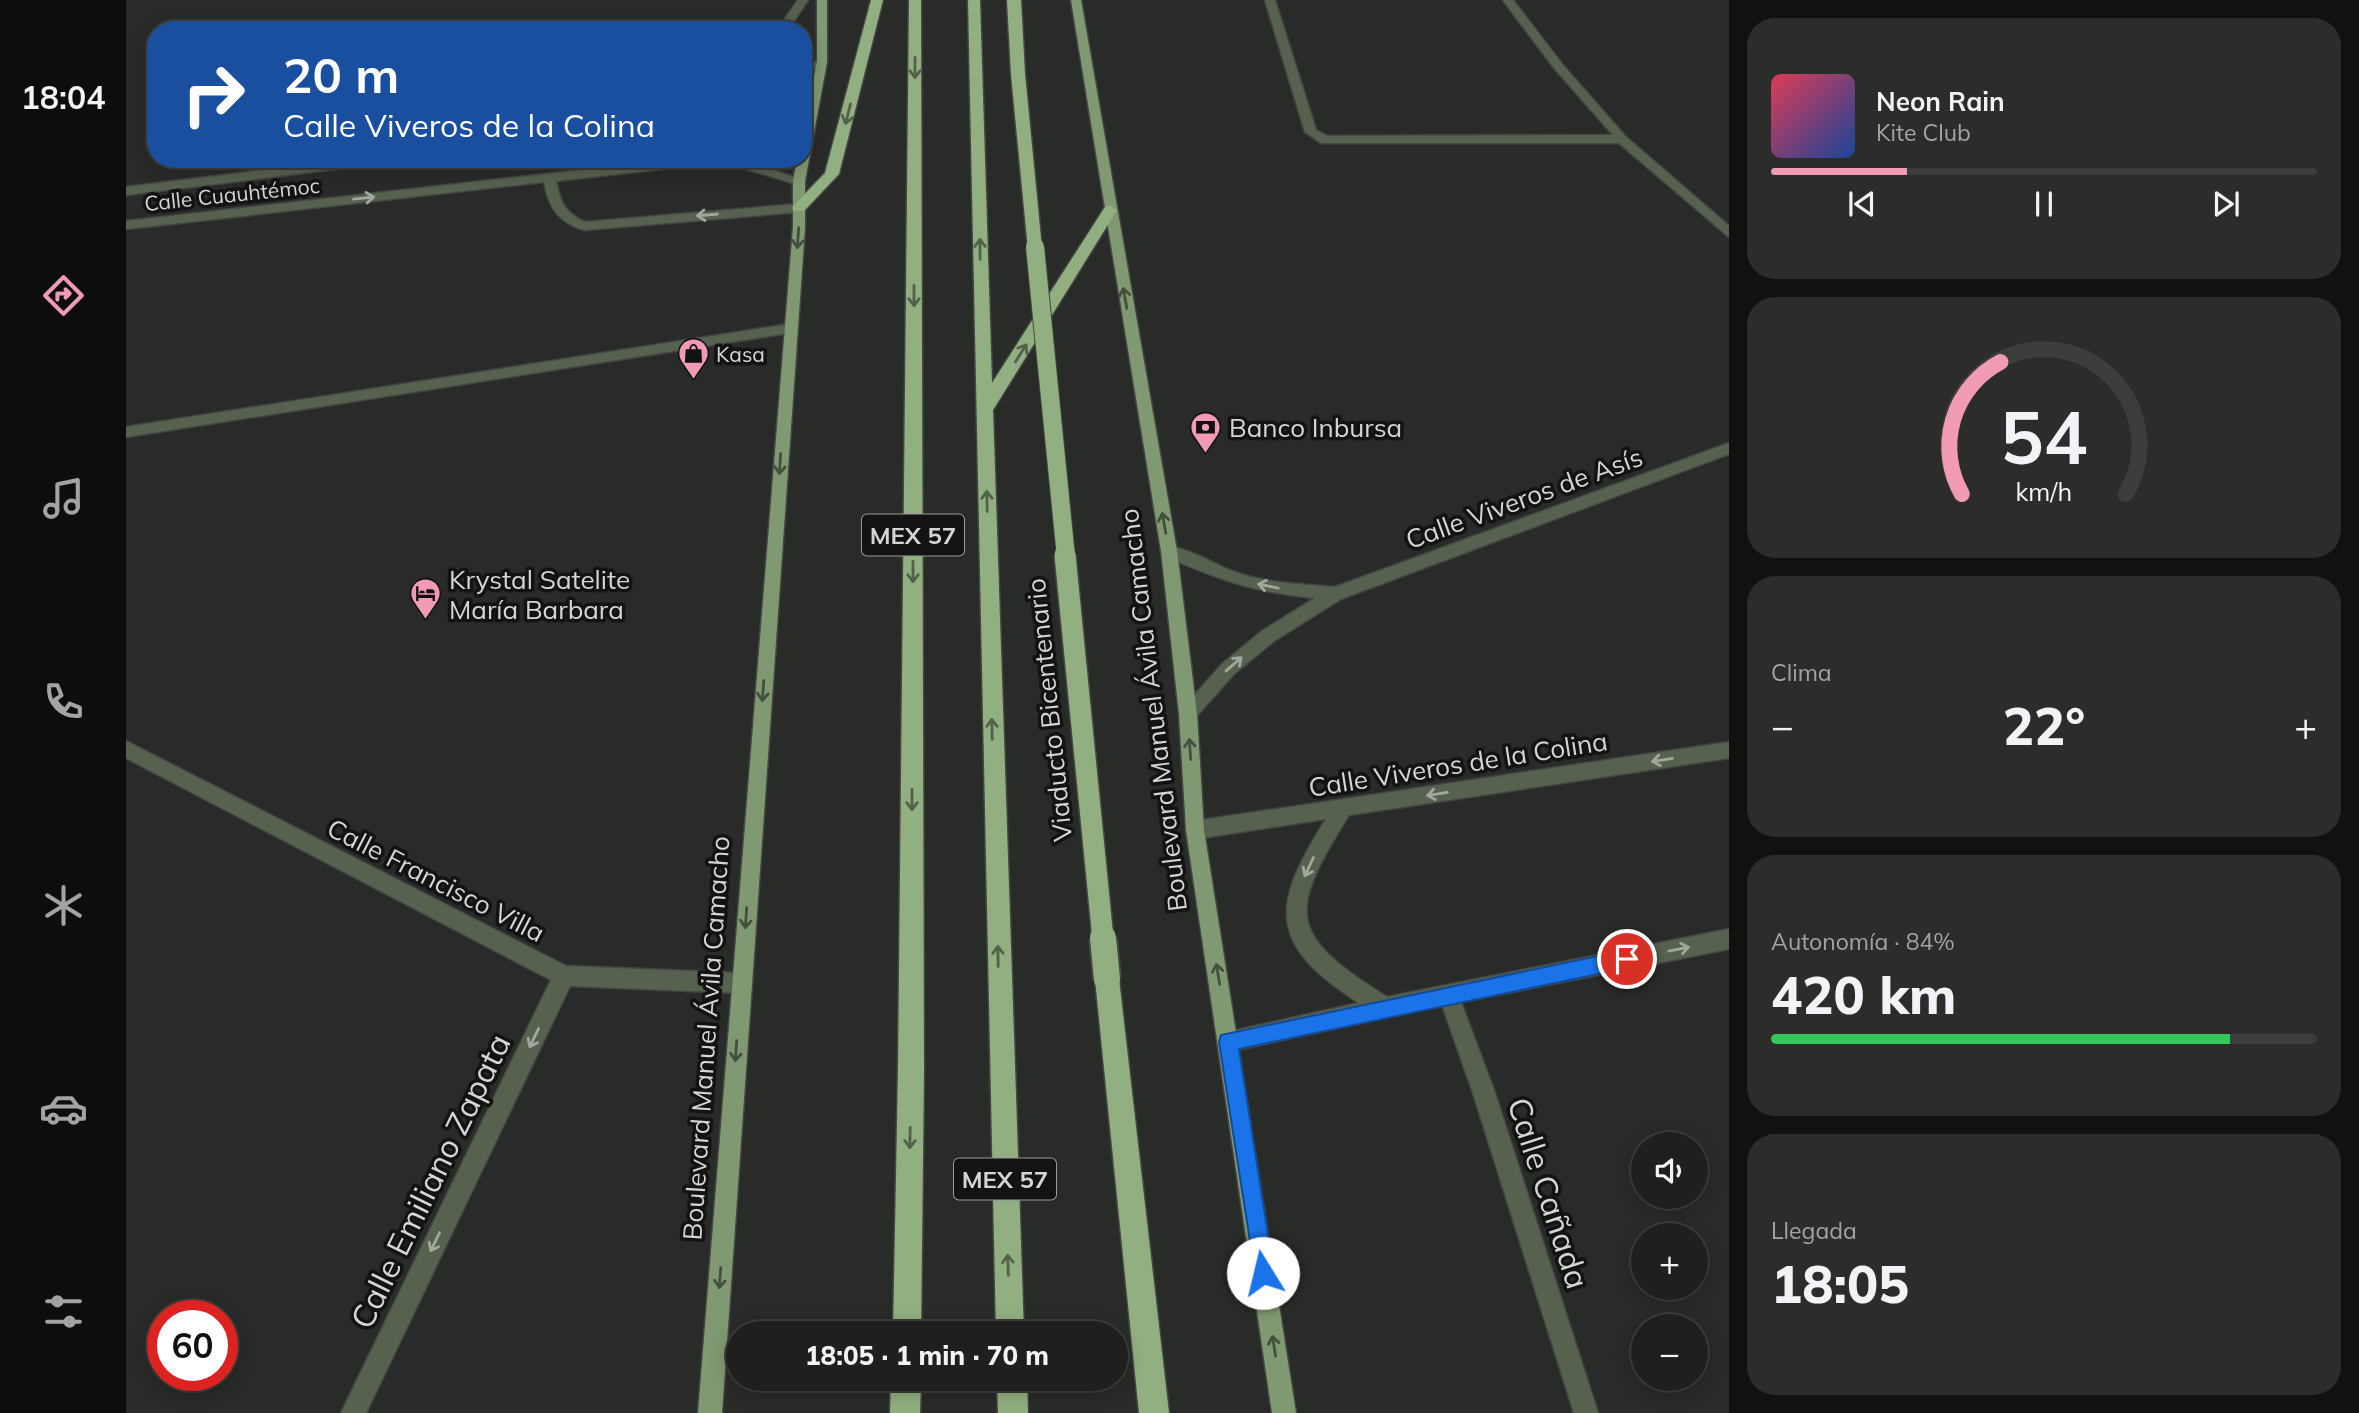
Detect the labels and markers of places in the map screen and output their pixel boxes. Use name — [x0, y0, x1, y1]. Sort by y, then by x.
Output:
shop icon: Kasa — [676, 337, 710, 381]
place label: Kasa — [716, 341, 765, 367]
bank icon: Banco Inbursa — [1189, 410, 1223, 454]
place label: Banco Inbursa — [1229, 411, 1402, 444]
place label: Krystal Satelite María Barbara — [449, 563, 630, 626]
hotel icon: Krystal Satelite María Barbara — [409, 577, 443, 621]
pin — [1597, 929, 1657, 989]

